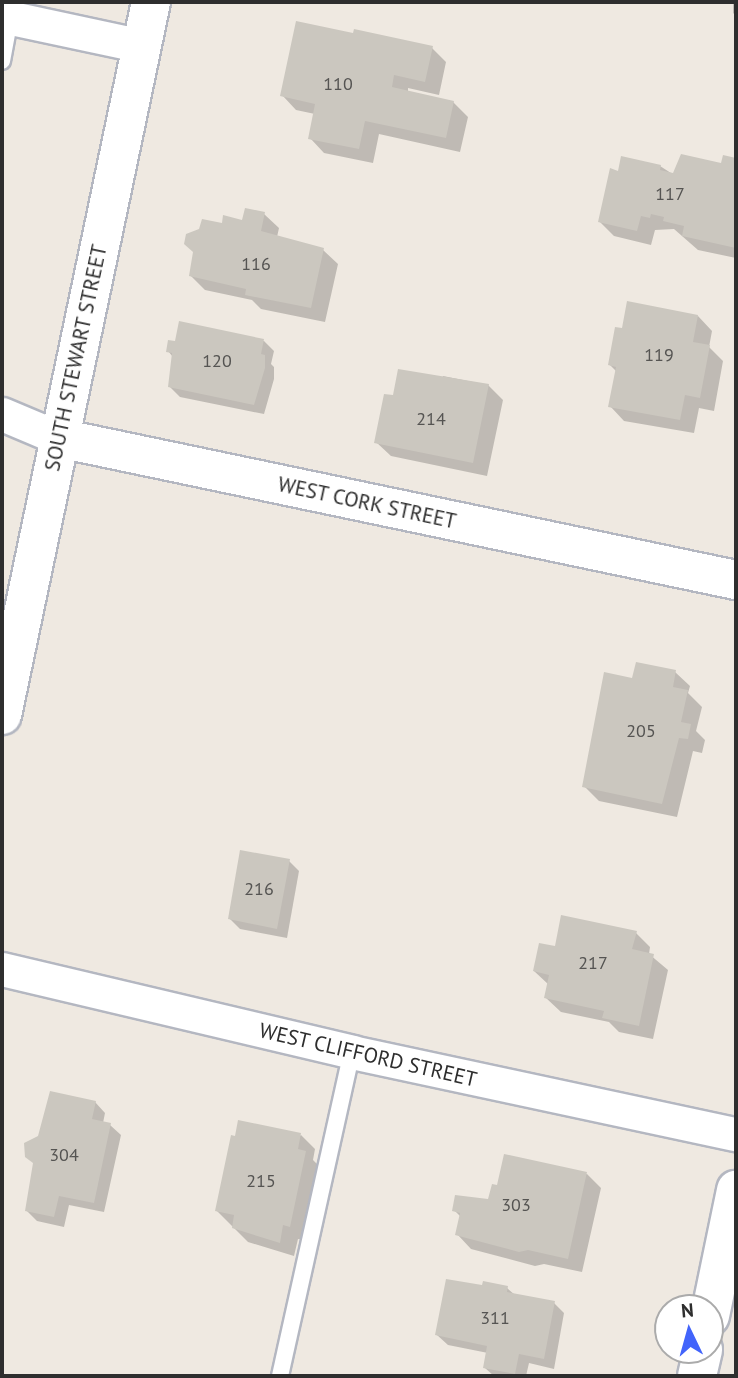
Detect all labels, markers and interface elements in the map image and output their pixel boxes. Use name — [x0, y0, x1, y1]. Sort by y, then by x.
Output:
house number: 110 — [323, 73, 353, 95]
house number: 117 — [655, 183, 685, 205]
street label: SOUTH STEWART STREET — [40, 242, 112, 474]
house number: 116 — [241, 253, 271, 275]
house number: 119 — [644, 344, 674, 366]
house number: 120 — [202, 350, 232, 372]
house number: 214 — [416, 408, 446, 430]
street label: WEST CORK STREET — [275, 472, 459, 534]
house number: 205 — [626, 720, 656, 742]
house number: 216 — [244, 878, 274, 900]
house number: 217 — [578, 952, 608, 974]
street label: WEST CLIFFORD STREET — [256, 1018, 480, 1092]
house number: 304 — [49, 1144, 79, 1166]
house number: 215 — [246, 1170, 276, 1192]
house number: 303 — [501, 1194, 531, 1216]
north arrow — [654, 1294, 724, 1364]
text: N — [680, 1298, 695, 1323]
house number: 311 — [480, 1307, 510, 1329]

